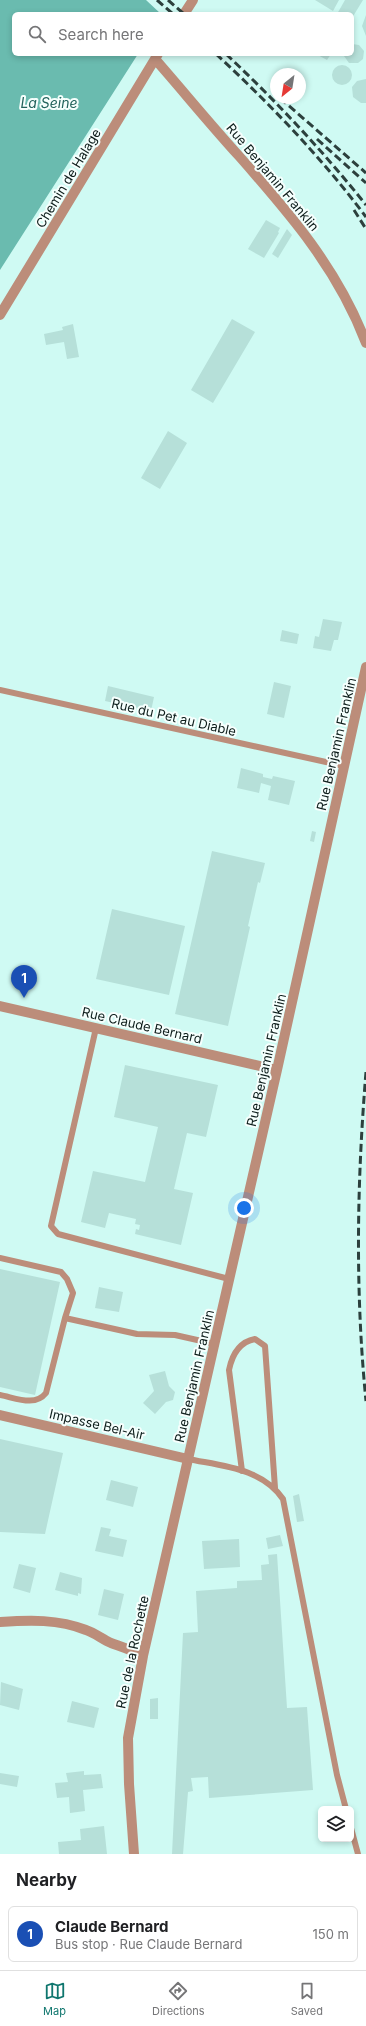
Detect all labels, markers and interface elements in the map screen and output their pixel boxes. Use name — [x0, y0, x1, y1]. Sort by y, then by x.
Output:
search box — [12, 12, 354, 56]
icon: search — [26, 23, 48, 45]
text: Search here — [58, 25, 144, 44]
north arrow — [270, 68, 306, 104]
water label: La Seine — [20, 94, 78, 111]
street label: Rue Benjamin Franklin — [223, 120, 323, 234]
street label: Chemin de Halage — [32, 126, 104, 230]
street label: Rue Benjamin Franklin — [313, 676, 359, 812]
street label: Rue du Pet au Diable — [110, 695, 238, 739]
pin: 1 — [11, 965, 37, 998]
street label: Rue Benjamin Franklin — [243, 992, 289, 1128]
street label: Rue Claude Bernard — [80, 1003, 204, 1047]
your location — [234, 1198, 254, 1218]
street label: Rue Benjamin Franklin — [171, 1308, 217, 1444]
street label: Impasse Bel-Air — [48, 1405, 146, 1443]
street label: Rue de la Rochette — [112, 1594, 152, 1710]
map controls — [318, 1806, 354, 1842]
button: layers — [318, 1806, 354, 1842]
text: Nearby — [16, 1870, 77, 1890]
text: Claude Bernard — [55, 1917, 168, 1936]
text: 1 — [27, 1926, 33, 1942]
text: 150 m — [313, 1926, 349, 1942]
text: Bus stop · Rue Claude Bernard — [55, 1936, 242, 1952]
tab: Map — [43, 1980, 66, 2018]
tab: Directions — [152, 1980, 205, 2018]
tab: Saved — [291, 1980, 323, 2018]

